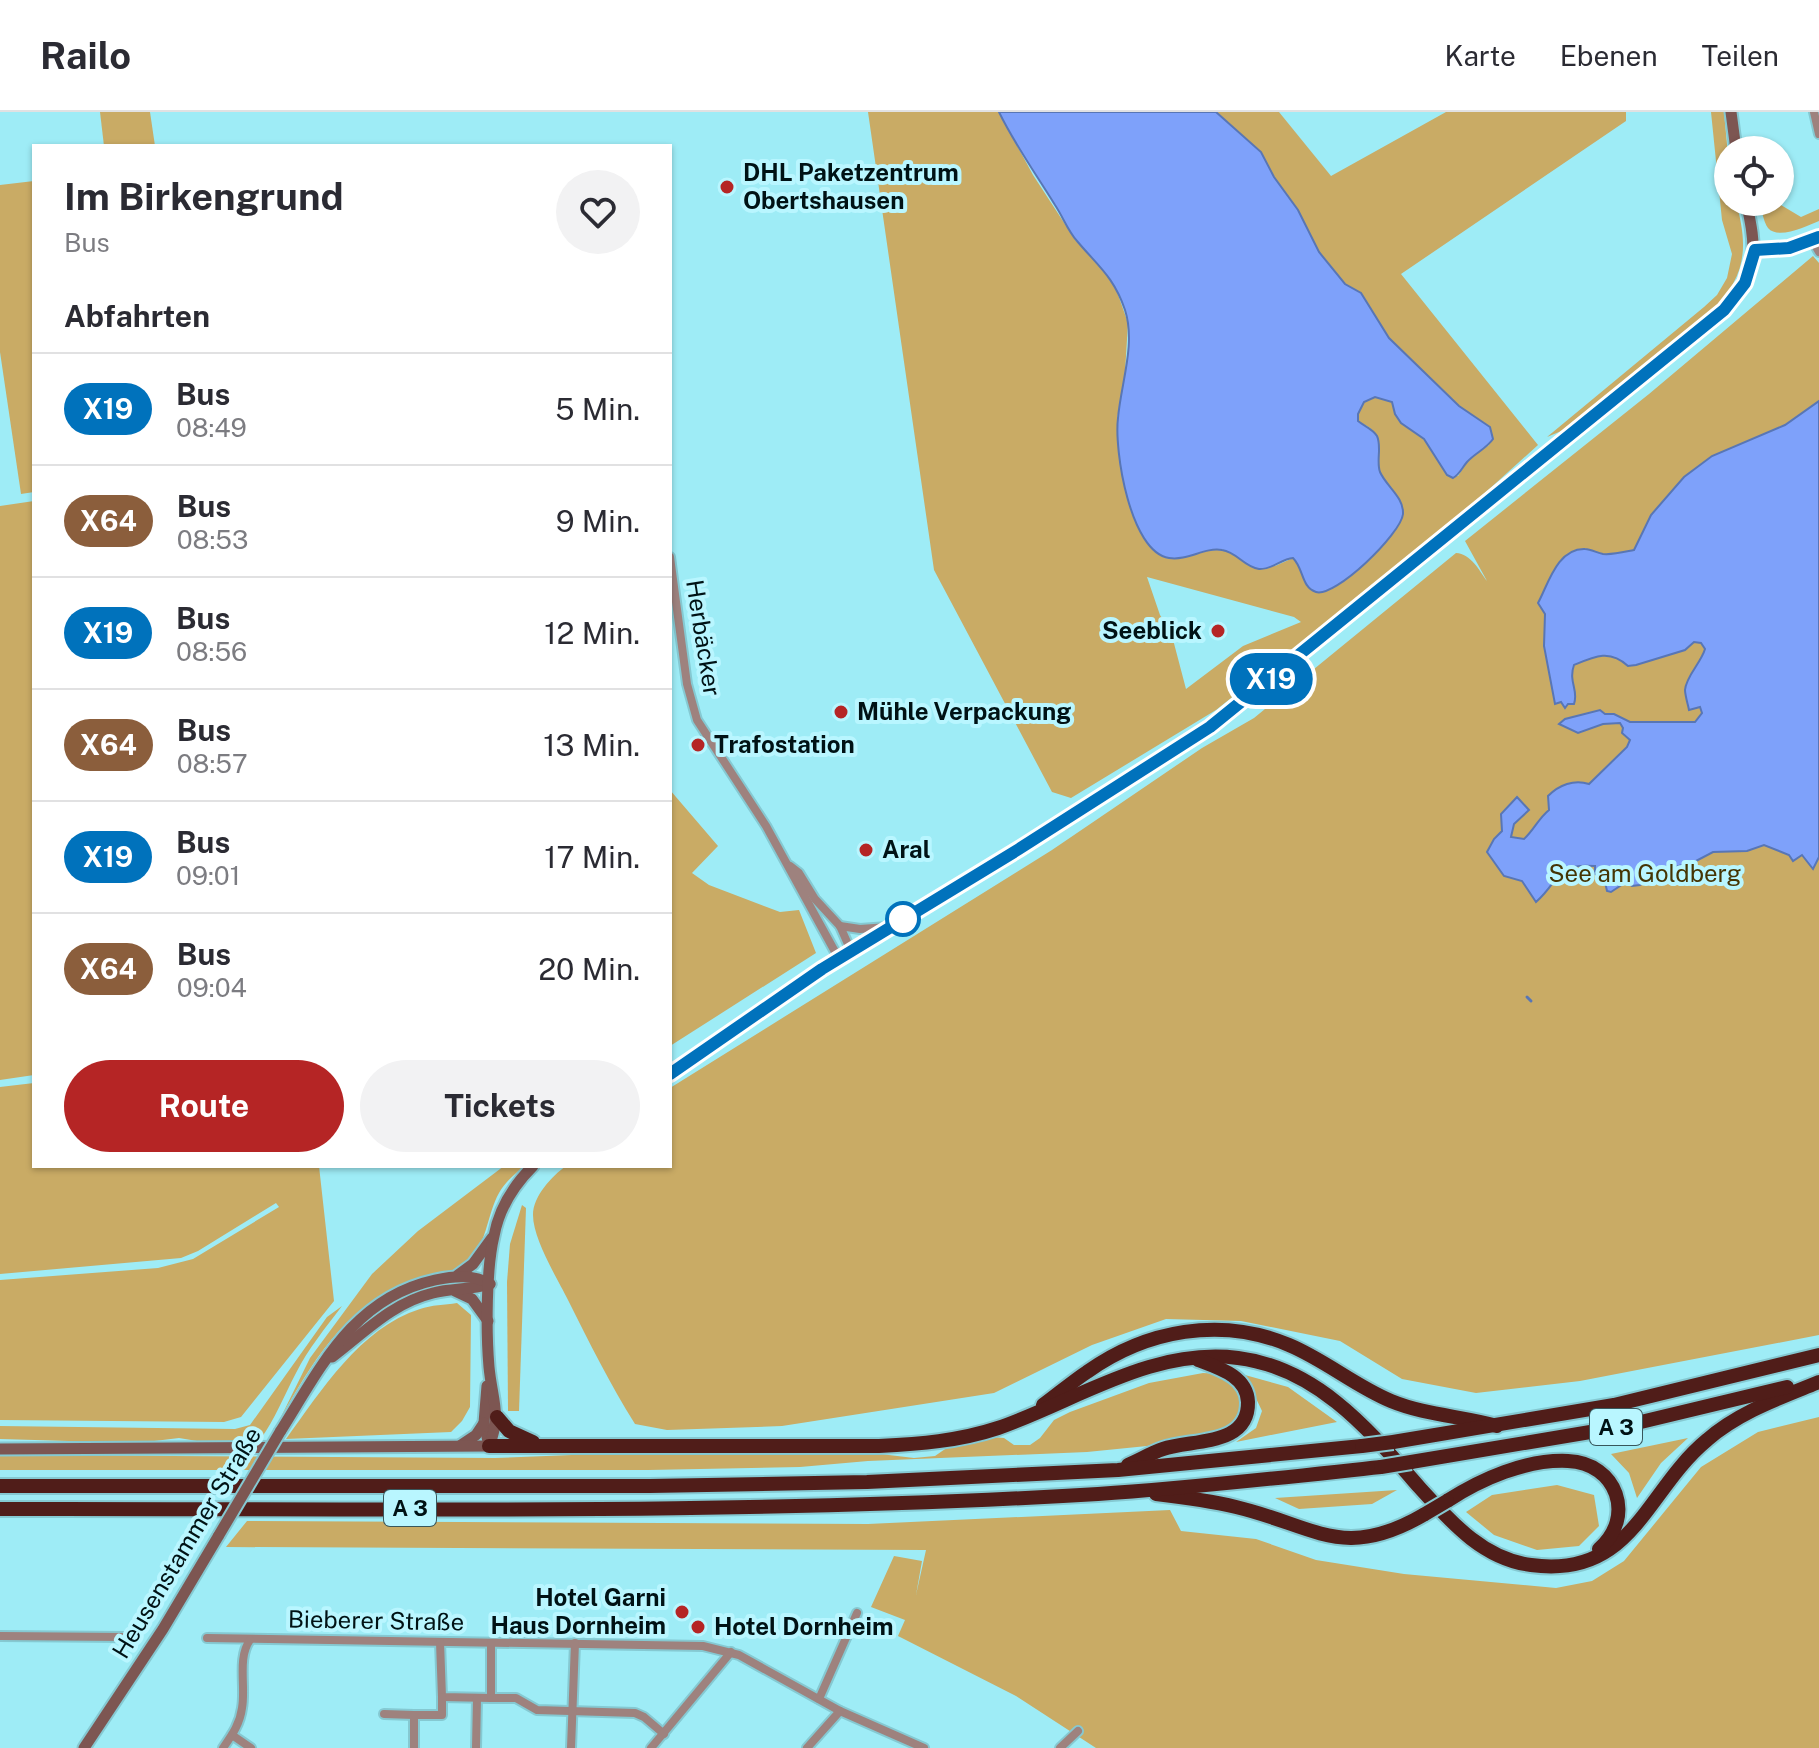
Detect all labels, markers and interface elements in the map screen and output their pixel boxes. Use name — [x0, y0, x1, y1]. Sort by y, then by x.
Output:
text: Railo — [40, 33, 131, 78]
text: Karte — [1445, 39, 1516, 72]
text: Ebenen — [1560, 39, 1658, 72]
text: Teilen — [1702, 39, 1779, 72]
map controls — [1714, 136, 1794, 216]
button: locate — [1714, 136, 1794, 216]
place label: DHL Paketzentrum Obertshausen — [743, 158, 959, 214]
button: heart — [556, 170, 640, 254]
text: Im Birkengrund — [64, 174, 344, 219]
marker: DHL Paketzentrum Obertshausen — [718, 178, 736, 196]
text: Bus — [64, 227, 110, 258]
text: Abfahrten — [64, 298, 210, 334]
text: Bus — [176, 376, 230, 412]
text: 5 Min. — [555, 391, 640, 427]
text: X19 — [83, 392, 133, 425]
text: 08:49 — [176, 412, 247, 443]
text: Bus — [177, 488, 231, 524]
text: 9 Min. — [556, 503, 640, 539]
text: X64 — [80, 504, 137, 537]
text: 08:53 — [177, 524, 248, 555]
street label: Herbäcker — [681, 578, 727, 698]
text: Bus — [176, 600, 230, 636]
text: 12 Min. — [544, 615, 640, 651]
text: X19 — [83, 616, 133, 649]
place label: Seeblick — [1102, 616, 1202, 644]
marker: Seeblick — [1209, 622, 1227, 640]
text: 08:56 — [176, 636, 247, 667]
line badge: X19 — [1225, 653, 1317, 705]
text: X19 — [1246, 662, 1296, 695]
place label: Mühle Verpackung — [857, 697, 1071, 725]
marker: Mühle Verpackung — [832, 703, 850, 721]
text: Bus — [177, 712, 231, 748]
text: 13 Min. — [543, 727, 640, 763]
text: X64 — [80, 728, 137, 761]
place label: Trafostation — [714, 730, 855, 758]
marker: Trafostation — [689, 736, 707, 754]
text: 08:57 — [177, 748, 248, 779]
text: Bus — [176, 824, 230, 860]
place label: Aral — [882, 835, 931, 863]
text: 17 Min. — [544, 839, 640, 875]
text: X19 — [83, 840, 133, 873]
marker: Aral — [857, 841, 875, 859]
park label: See am Goldberg — [1549, 859, 1741, 887]
text: 09:01 — [176, 860, 240, 891]
unlabelled marker — [886, 902, 920, 936]
text: Bus — [177, 936, 231, 972]
text: 20 Min. — [538, 951, 640, 987]
text: X64 — [80, 952, 137, 985]
text: 09:04 — [177, 972, 247, 1003]
button: Route — [64, 1060, 344, 1152]
button: Tickets — [360, 1060, 640, 1152]
road number: A 3 — [1590, 1409, 1642, 1445]
street label: Heusenstammer Straße — [106, 1422, 266, 1663]
road number: A 3 — [384, 1490, 436, 1526]
place label: Hotel Garni Haus Dornheim — [491, 1583, 666, 1639]
marker: Hotel Garni Haus Dornheim — [673, 1603, 691, 1621]
street label: Bieberer Straße — [288, 1604, 464, 1636]
place label: Hotel Dornheim — [714, 1612, 894, 1640]
marker: Hotel Dornheim — [689, 1618, 707, 1636]

